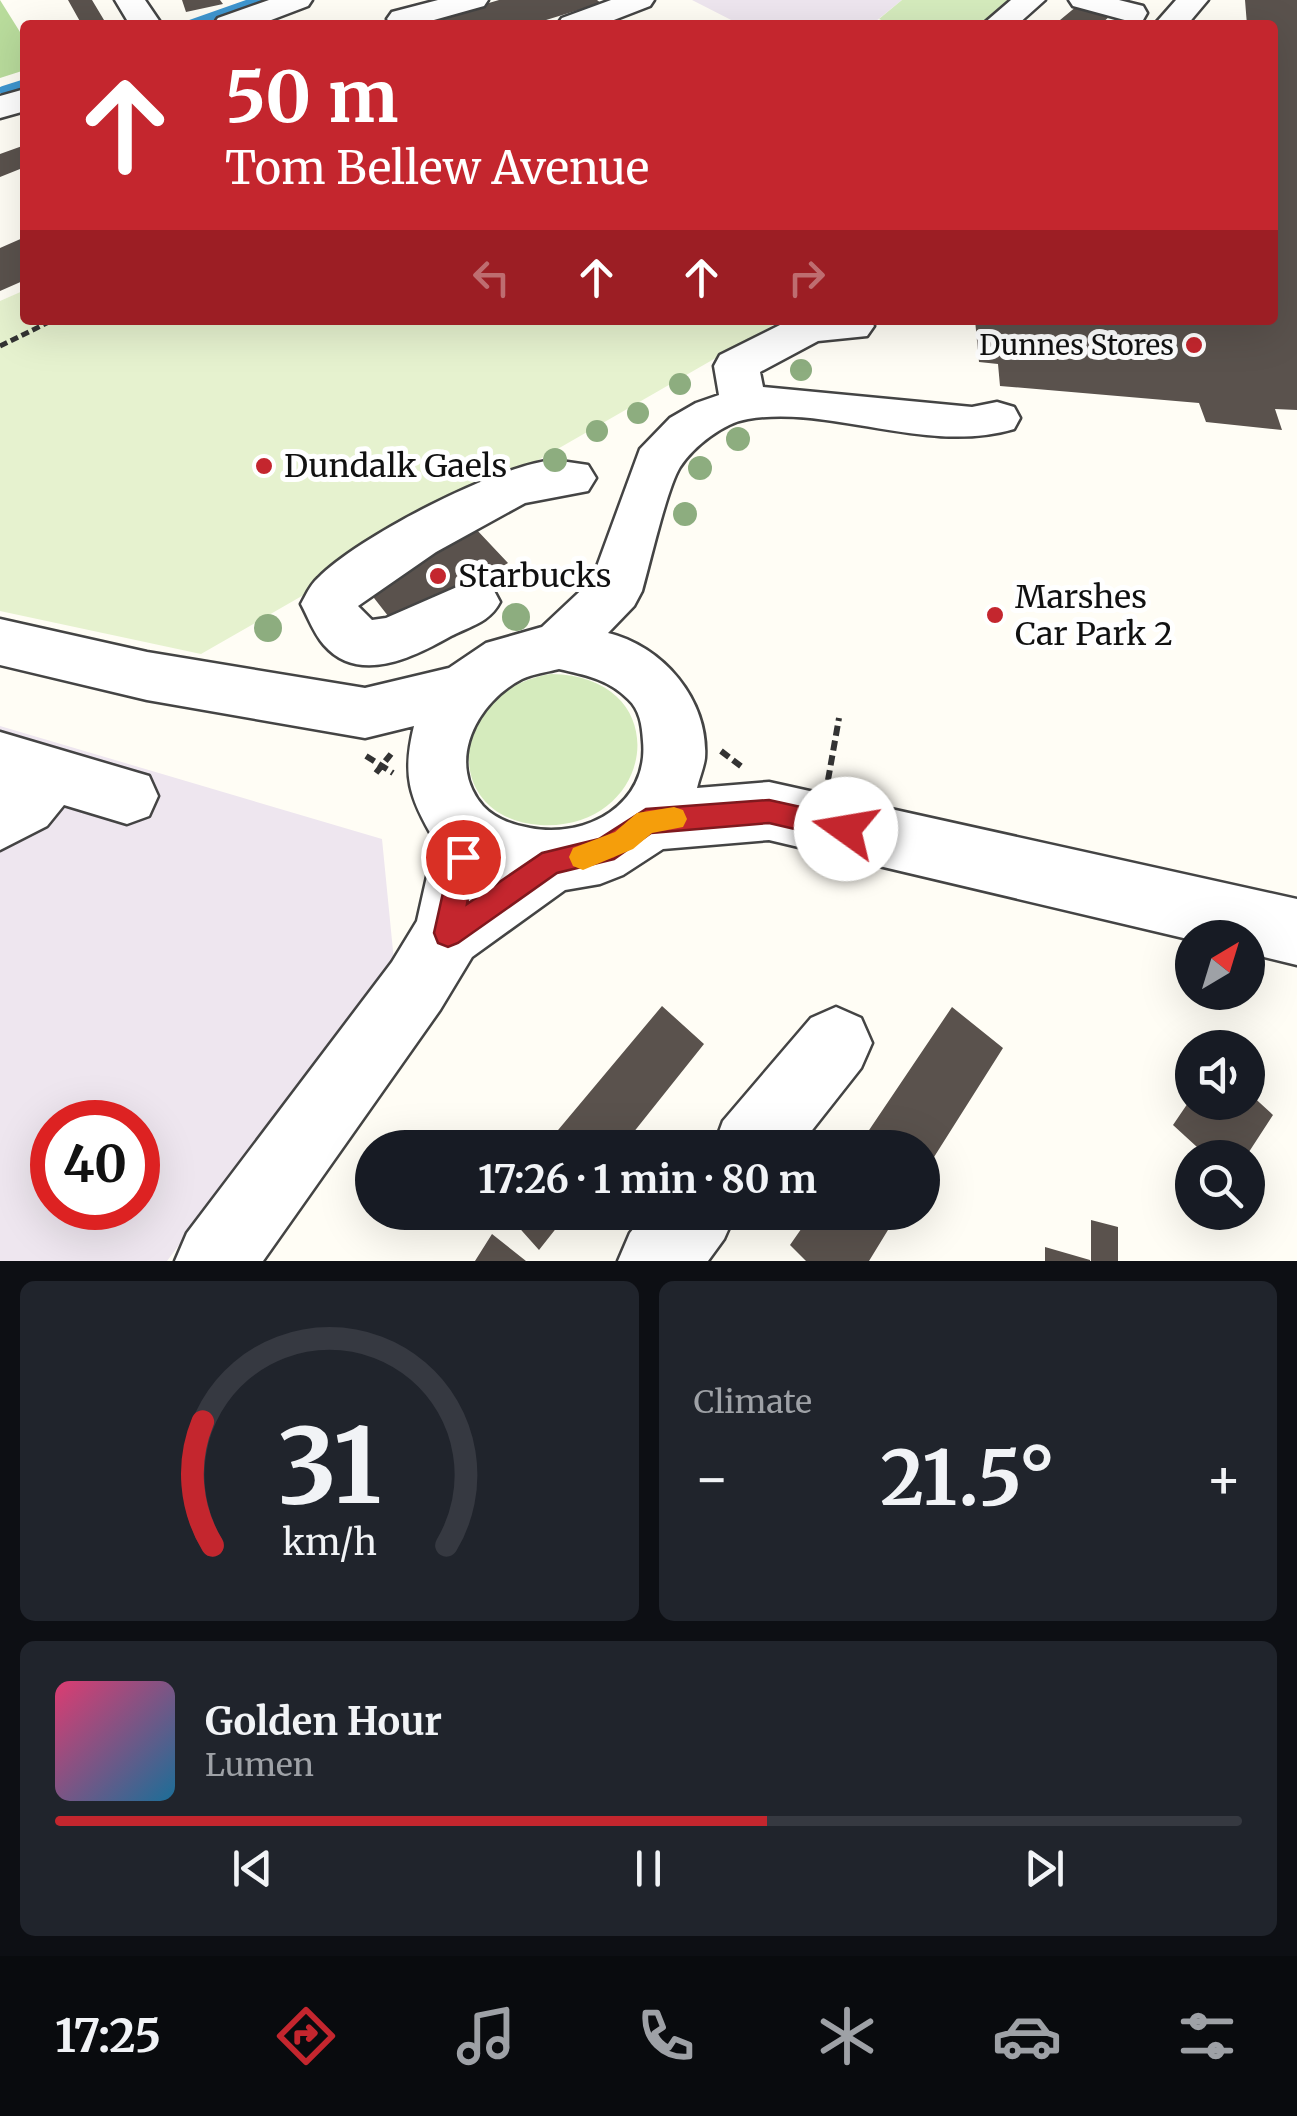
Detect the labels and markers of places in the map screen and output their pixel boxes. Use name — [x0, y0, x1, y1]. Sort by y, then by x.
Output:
place label: Dunnes Stores — [979, 327, 1174, 363]
marker: Dunnes Stores — [1183, 334, 1205, 356]
place label: Dundalk Gaels — [284, 446, 507, 486]
marker: Dundalk Gaels — [253, 455, 275, 477]
place label: Starbucks — [458, 556, 611, 596]
marker: Starbucks — [427, 565, 449, 587]
place label: Marshes Car Park 2 — [1015, 577, 1173, 654]
marker: Marshes Car Park 2 — [984, 604, 1006, 626]
pin — [421, 815, 506, 900]

